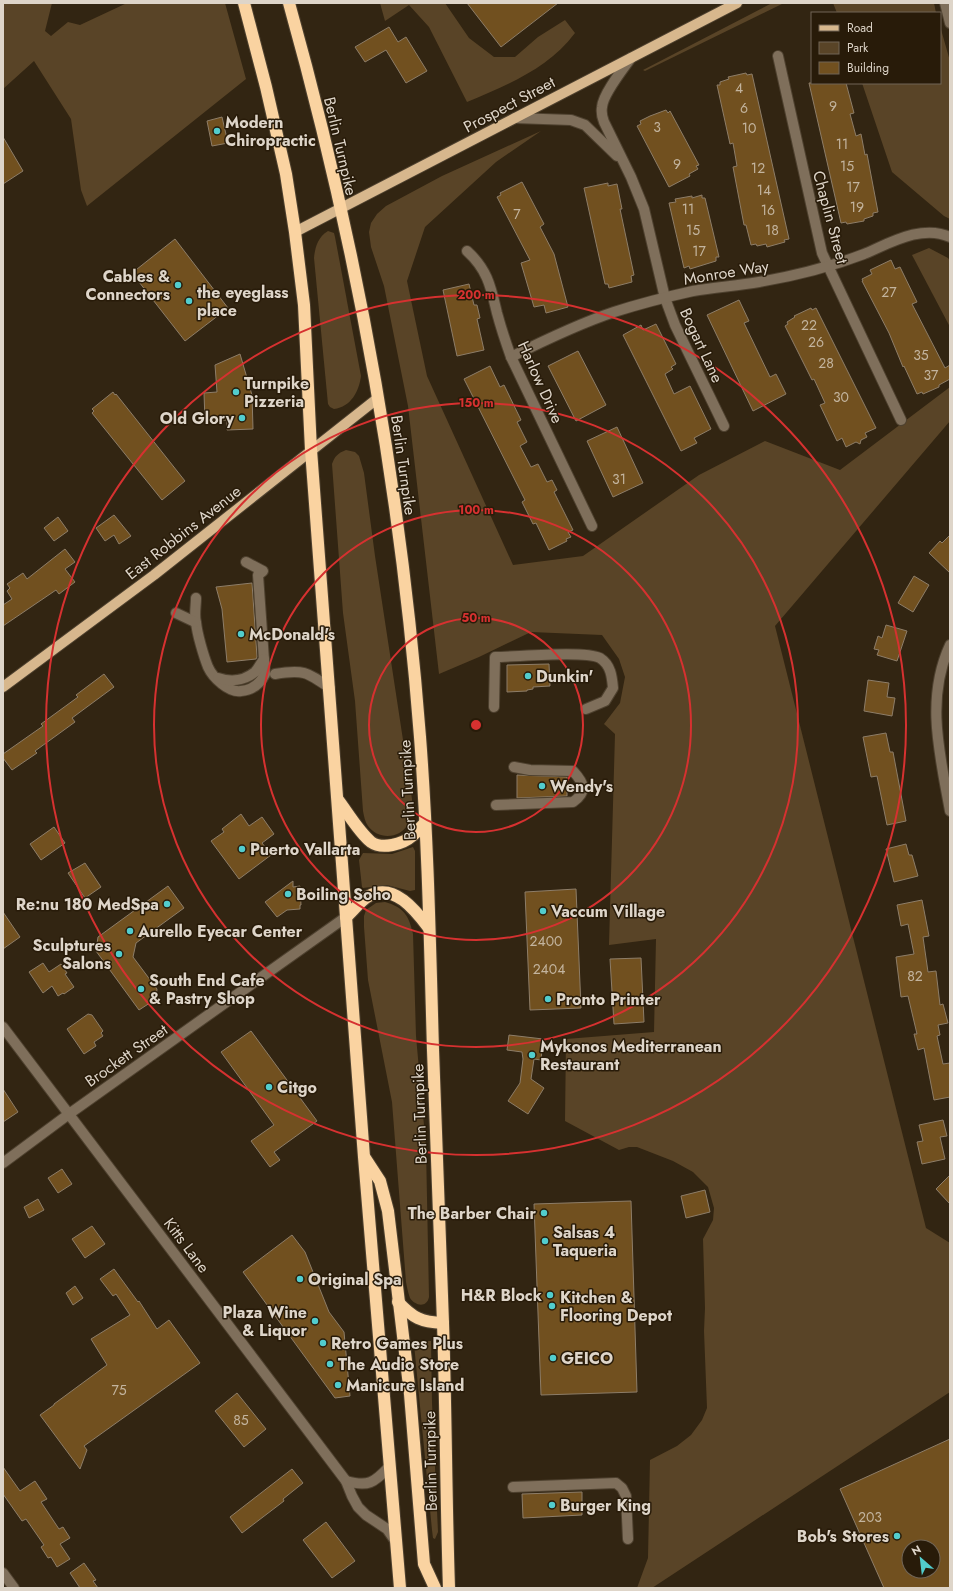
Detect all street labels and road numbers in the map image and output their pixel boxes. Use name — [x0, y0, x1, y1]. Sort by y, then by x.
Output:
street label: Prospect Street — [459, 71, 559, 138]
street label: Berlin Turnpike — [318, 95, 363, 198]
street label: Chaplin Street — [807, 168, 854, 266]
street label: Monroe Way — [682, 254, 771, 291]
street label: Bogart Lane — [674, 304, 729, 386]
street label: Harlow Drive — [512, 337, 569, 427]
street label: Berlin Turnpike — [385, 414, 422, 516]
street label: East Robbins Avenue — [121, 480, 246, 585]
street label: Berlin Turnpike — [393, 739, 422, 841]
street label: Brockett Street — [80, 1018, 172, 1092]
street label: Berlin Turnpike — [406, 1063, 433, 1165]
street label: Kitts Lane — [158, 1213, 215, 1278]
street label: Berlin Turnpike — [418, 1411, 443, 1511]

